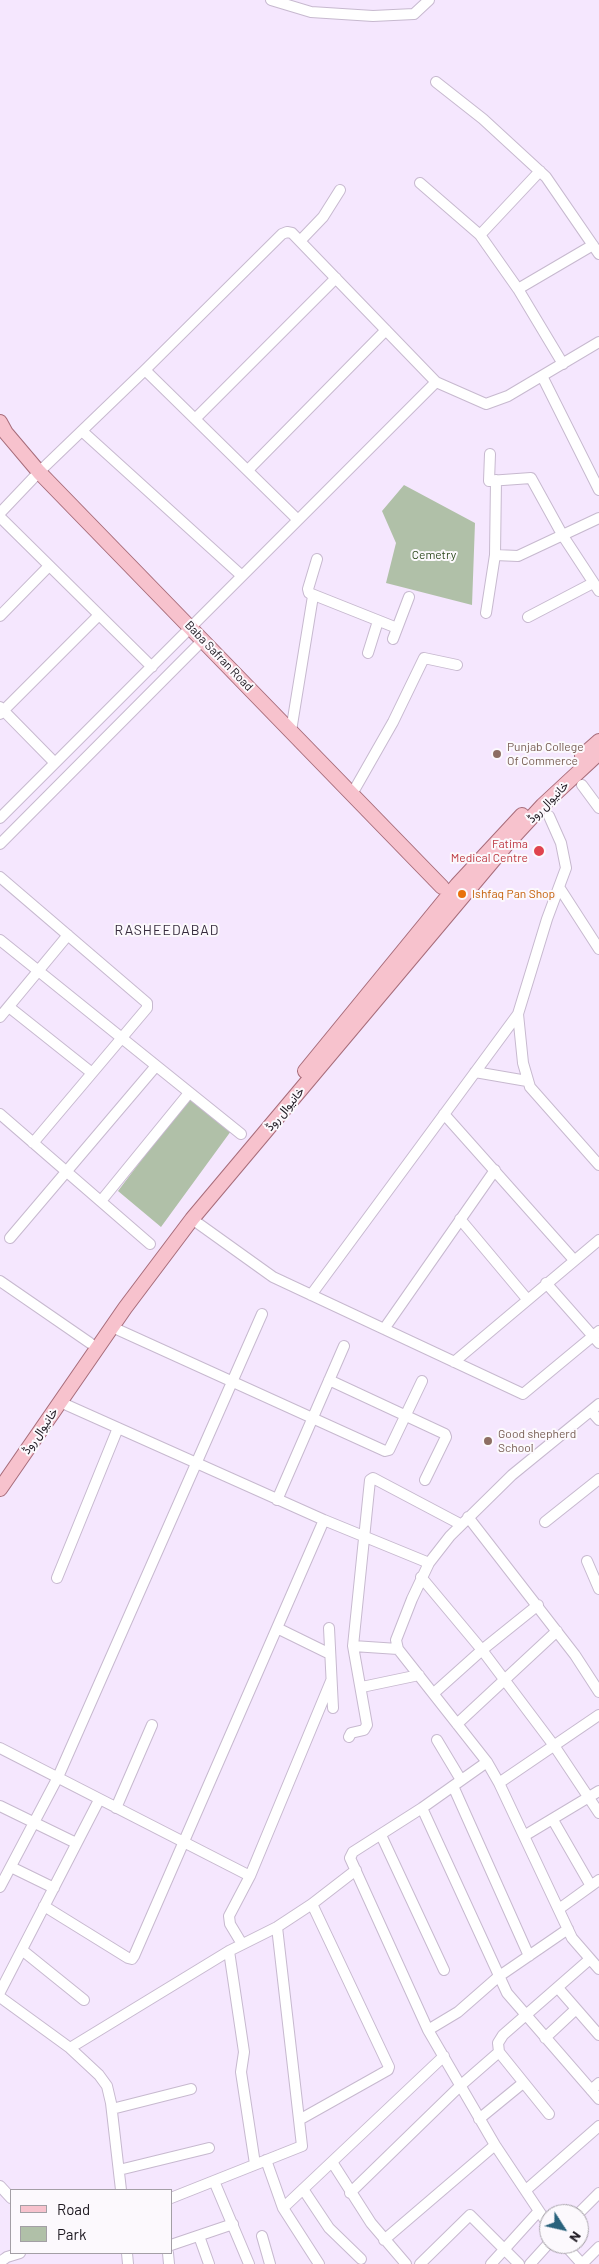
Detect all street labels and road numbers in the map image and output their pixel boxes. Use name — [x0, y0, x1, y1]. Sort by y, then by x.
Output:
street label: Baba Safran Road — [182, 618, 256, 694]
street label: خانیوال روڈ — [524, 778, 572, 826]
street label: خانیوال روڈ — [263, 1084, 307, 1134]
street label: خانیوال روڈ — [19, 1405, 61, 1457]

